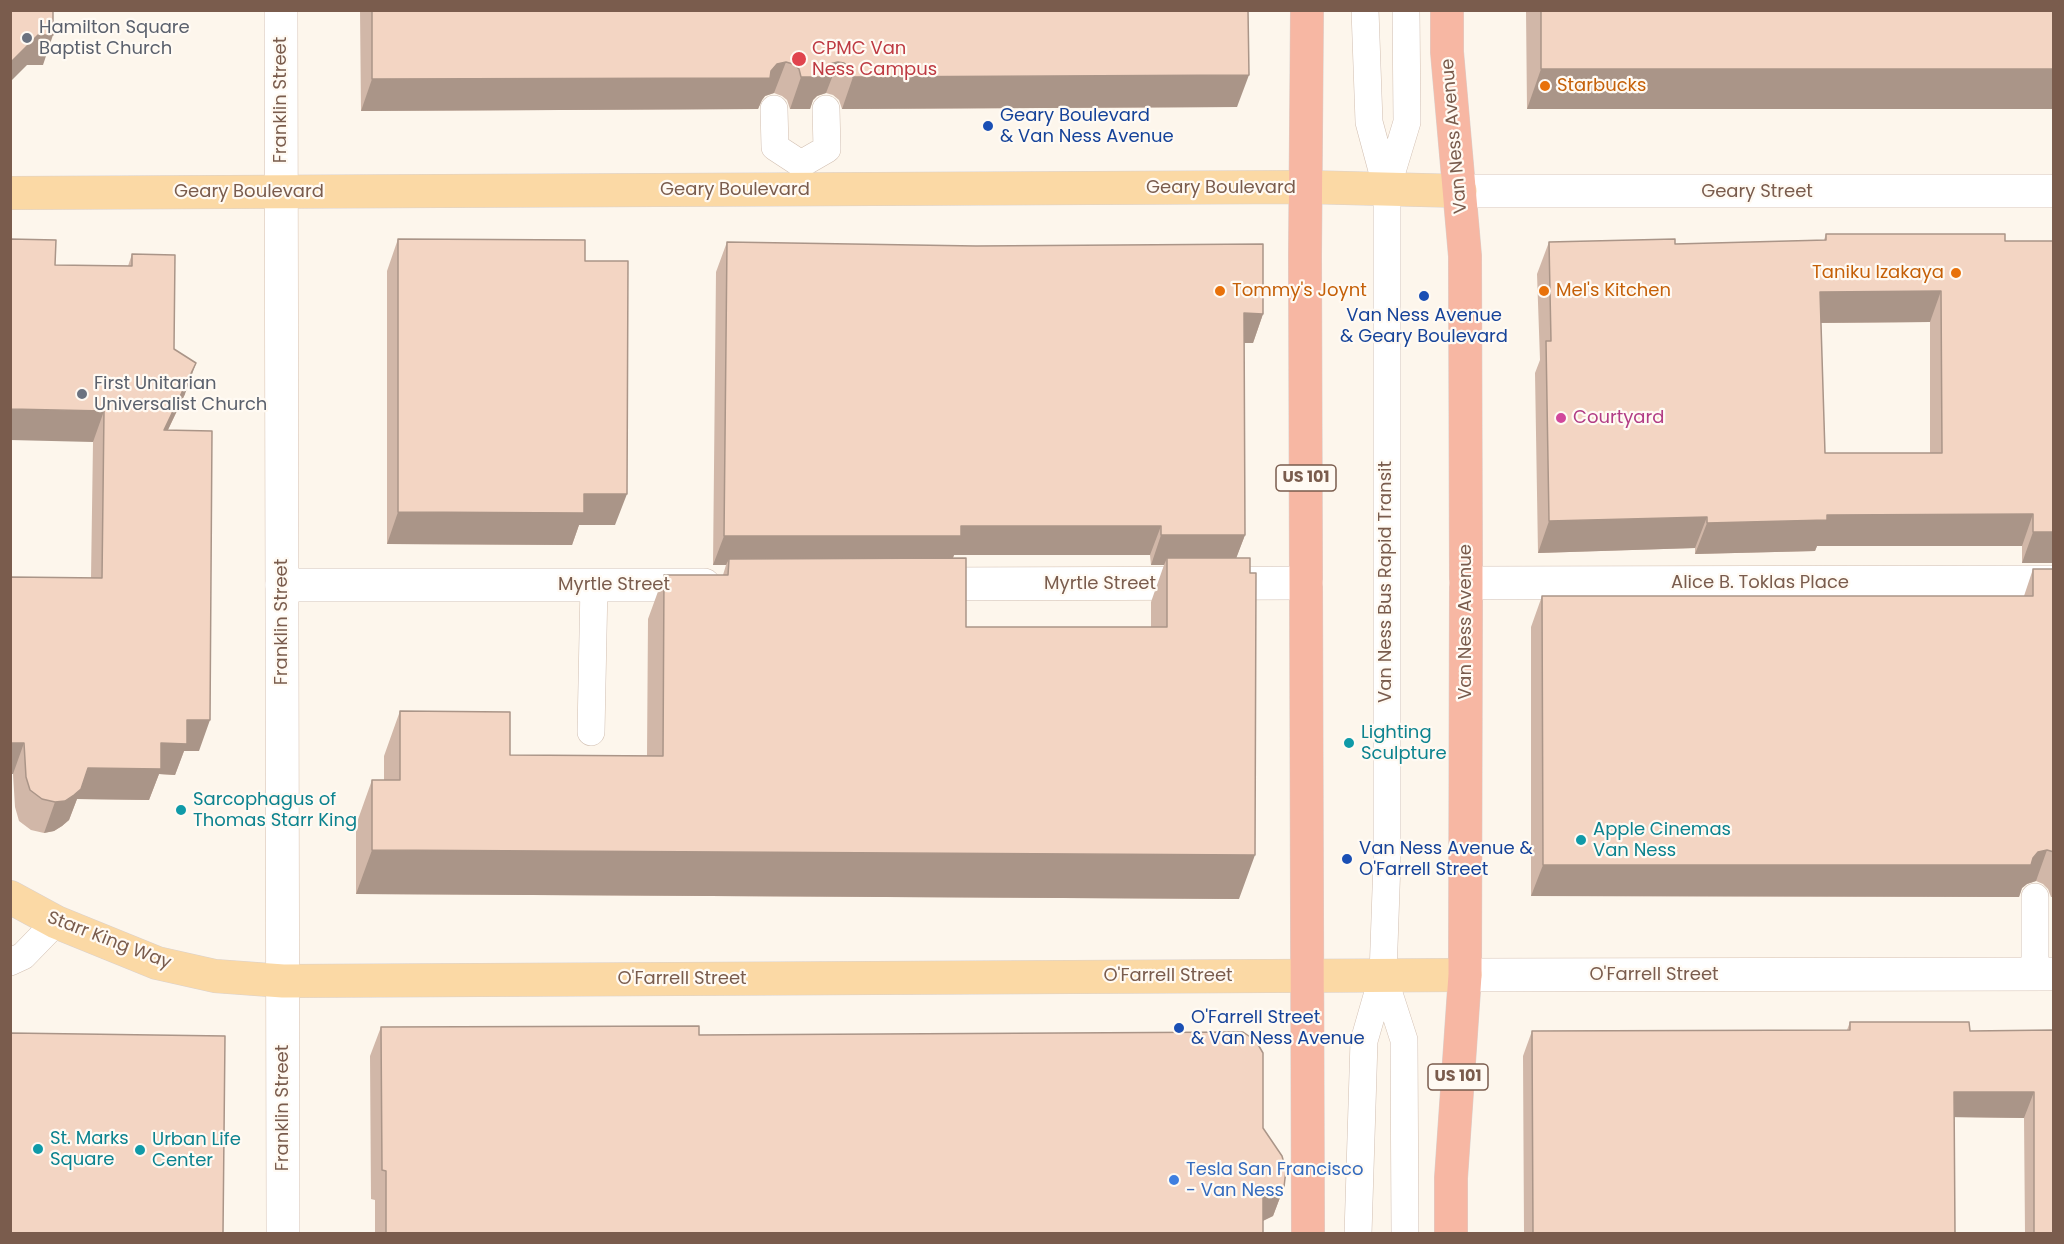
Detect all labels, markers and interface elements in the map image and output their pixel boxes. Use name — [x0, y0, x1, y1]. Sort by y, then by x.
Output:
place label: Hamilton Square Baptist Church — [39, 17, 190, 60]
marker: Hamilton Square Baptist Church — [20, 31, 34, 45]
street label: Franklin Street — [270, 37, 292, 163]
place label: CPMC Van Ness Campus — [812, 38, 937, 80]
marker: CPMC Van Ness Campus — [790, 50, 808, 68]
street label: Van Ness Avenue — [1437, 58, 1473, 214]
place label: Starbucks — [1557, 75, 1646, 97]
marker: Starbucks — [1538, 79, 1552, 93]
place label: Geary Boulevard & Van Ness Avenue — [1000, 105, 1174, 148]
marker: Geary Boulevard & Van Ness Avenue — [981, 119, 995, 133]
street label: Geary Boulevard — [1146, 177, 1296, 199]
street label: Geary Boulevard — [660, 179, 810, 201]
street label: Geary Boulevard — [174, 181, 324, 203]
street label: Geary Street — [1701, 181, 1813, 203]
place label: Taniku Izakaya — [1812, 262, 1944, 284]
marker: Taniku Izakaya — [1949, 266, 1963, 280]
place label: Tommy's Joynt — [1232, 280, 1367, 302]
place label: Mel's Kitchen — [1556, 280, 1671, 302]
marker: Tommy's Joynt — [1213, 284, 1227, 298]
marker: Mel's Kitchen — [1537, 284, 1551, 298]
marker: Van Ness Avenue & Geary Boulevard — [1417, 289, 1431, 303]
place label: Van Ness Avenue & Geary Boulevard — [1340, 305, 1508, 348]
place label: First Unitarian Universalist Church — [94, 373, 267, 416]
marker: First Unitarian Universalist Church — [75, 387, 89, 401]
place label: Courtyard — [1573, 407, 1664, 429]
marker: Courtyard — [1554, 411, 1568, 425]
street label: Van Ness Bus Rapid Transit — [1375, 461, 1397, 703]
road number: US 101 — [1276, 465, 1336, 491]
street label: Van Ness Avenue — [1455, 544, 1477, 700]
street label: Franklin Street — [271, 559, 293, 685]
street label: Alice B. Toklas Place — [1671, 572, 1849, 594]
street label: Myrtle Street — [1044, 573, 1156, 595]
street label: Myrtle Street — [558, 574, 670, 596]
place label: Lighting Sculpture — [1361, 722, 1447, 764]
marker: Lighting Sculpture — [1342, 736, 1356, 750]
place label: Sarcophagus of Thomas Starr King — [193, 789, 357, 832]
marker: Sarcophagus of Thomas Starr King — [174, 803, 188, 817]
place label: Apple Cinemas Van Ness — [1593, 819, 1731, 862]
marker: Apple Cinemas Van Ness — [1574, 833, 1588, 847]
place label: Van Ness Avenue & O'Farrell Street — [1359, 838, 1533, 880]
marker: Van Ness Avenue & O'Farrell Street — [1340, 852, 1354, 866]
street label: Starr King Way — [44, 907, 174, 975]
street label: O'Farrell Street — [1589, 964, 1719, 986]
street label: O'Farrell Street — [1103, 965, 1233, 987]
street label: O'Farrell Street — [617, 968, 747, 990]
place label: O'Farrell Street & Van Ness Avenue — [1191, 1007, 1365, 1050]
marker: O'Farrell Street & Van Ness Avenue — [1172, 1021, 1186, 1035]
street label: Franklin Street — [272, 1045, 294, 1171]
road number: US 101 — [1428, 1064, 1488, 1090]
place label: St. Marks Square — [50, 1128, 129, 1170]
place label: Urban Life Center — [152, 1129, 241, 1172]
marker: St. Marks Square — [31, 1142, 45, 1156]
marker: Urban Life Center — [133, 1143, 147, 1157]
place label: Tesla San Francisco - Van Ness — [1186, 1159, 1363, 1202]
marker: Tesla San Francisco - Van Ness — [1167, 1173, 1181, 1187]

